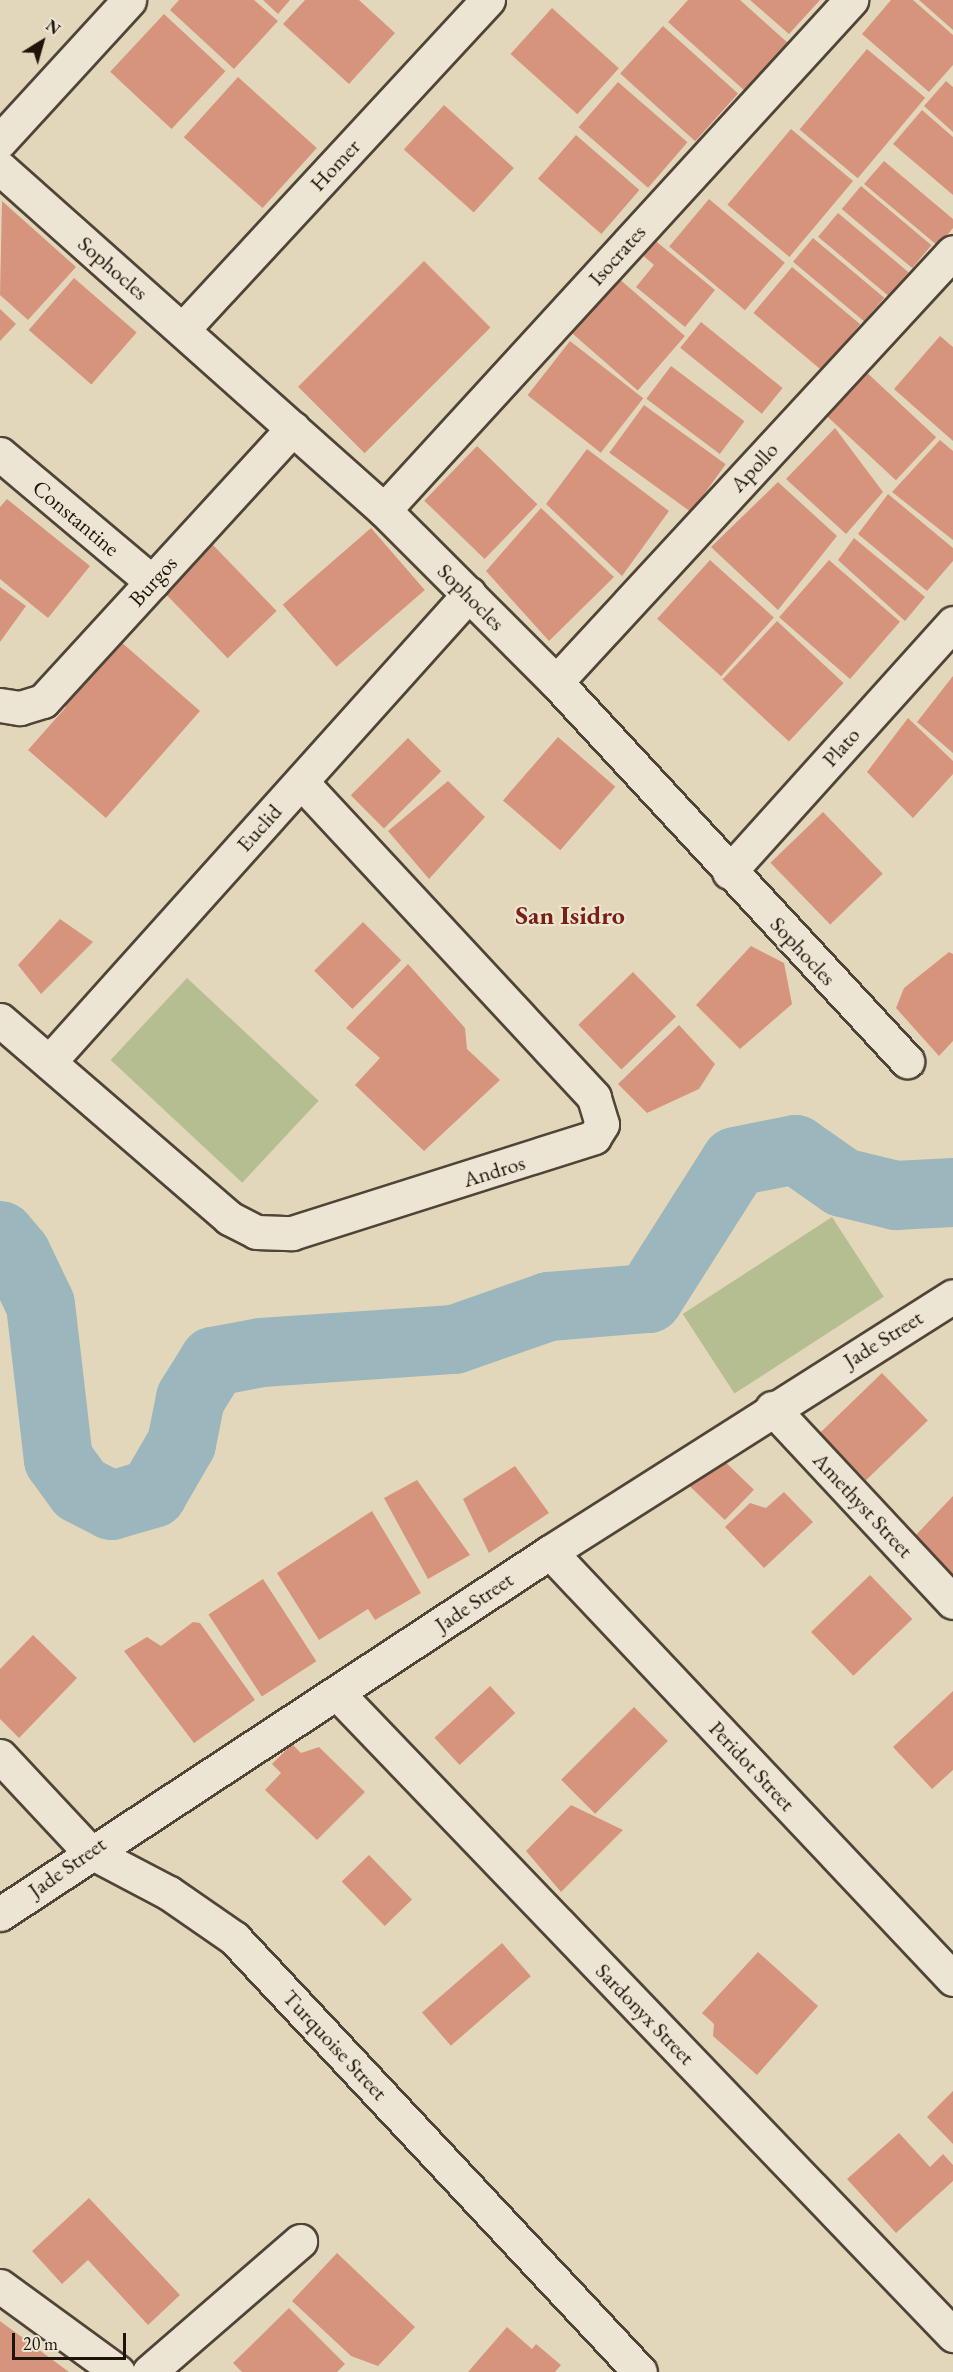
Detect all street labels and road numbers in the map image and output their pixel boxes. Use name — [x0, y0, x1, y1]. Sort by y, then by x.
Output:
street label: Homer — [304, 133, 366, 197]
street label: Isocrates — [583, 219, 651, 291]
street label: Sophocles — [73, 230, 153, 306]
street label: Apollo — [724, 437, 784, 497]
street label: Constantine — [27, 474, 125, 562]
street label: Burgos — [123, 550, 183, 612]
street label: Sophocles — [432, 558, 510, 636]
street label: Plato — [816, 722, 866, 772]
street label: Euclid — [231, 799, 287, 857]
street label: Sophocles — [765, 911, 841, 991]
street label: Andros — [460, 1149, 528, 1193]
street label: Jade Street — [838, 1304, 928, 1374]
street label: Amethyst Street — [807, 1447, 919, 1563]
street label: Jade Street — [430, 1566, 518, 1638]
street label: Peridot Street — [703, 1715, 801, 1817]
street label: Jade Street — [23, 1831, 111, 1903]
street label: Sardonyx Street — [590, 1958, 700, 2070]
street label: Turquoise Street — [277, 1984, 393, 2106]

